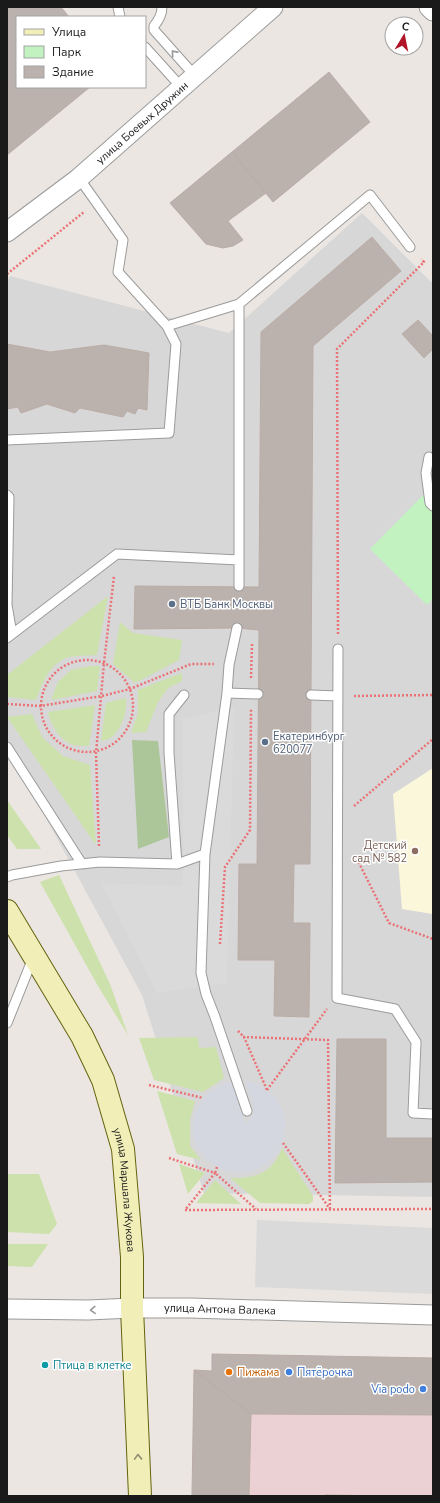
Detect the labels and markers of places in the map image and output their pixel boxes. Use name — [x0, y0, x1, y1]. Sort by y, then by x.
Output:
place label: ВТБ Банк Москвы — [180, 597, 273, 612]
marker: ВТБ Банк Москвы — [167, 599, 177, 609]
place label: Екатеринбург 620077 — [273, 729, 345, 757]
marker: Екатеринбург 620077 — [260, 737, 270, 747]
place label: Детский сад № 582 — [352, 838, 407, 866]
marker: Детский сад № 582 — [410, 846, 420, 856]
place label: Птица в клетке — [53, 1358, 132, 1373]
marker: Птица в клетке — [40, 1360, 50, 1370]
place label: Пижама — [237, 1365, 280, 1380]
place label: Пятёрочка — [297, 1365, 353, 1380]
marker: Пижама — [224, 1367, 234, 1377]
marker: Пятёрочка — [284, 1367, 294, 1377]
place label: Via podo — [370, 1382, 415, 1397]
marker: Via podo — [418, 1384, 428, 1394]

